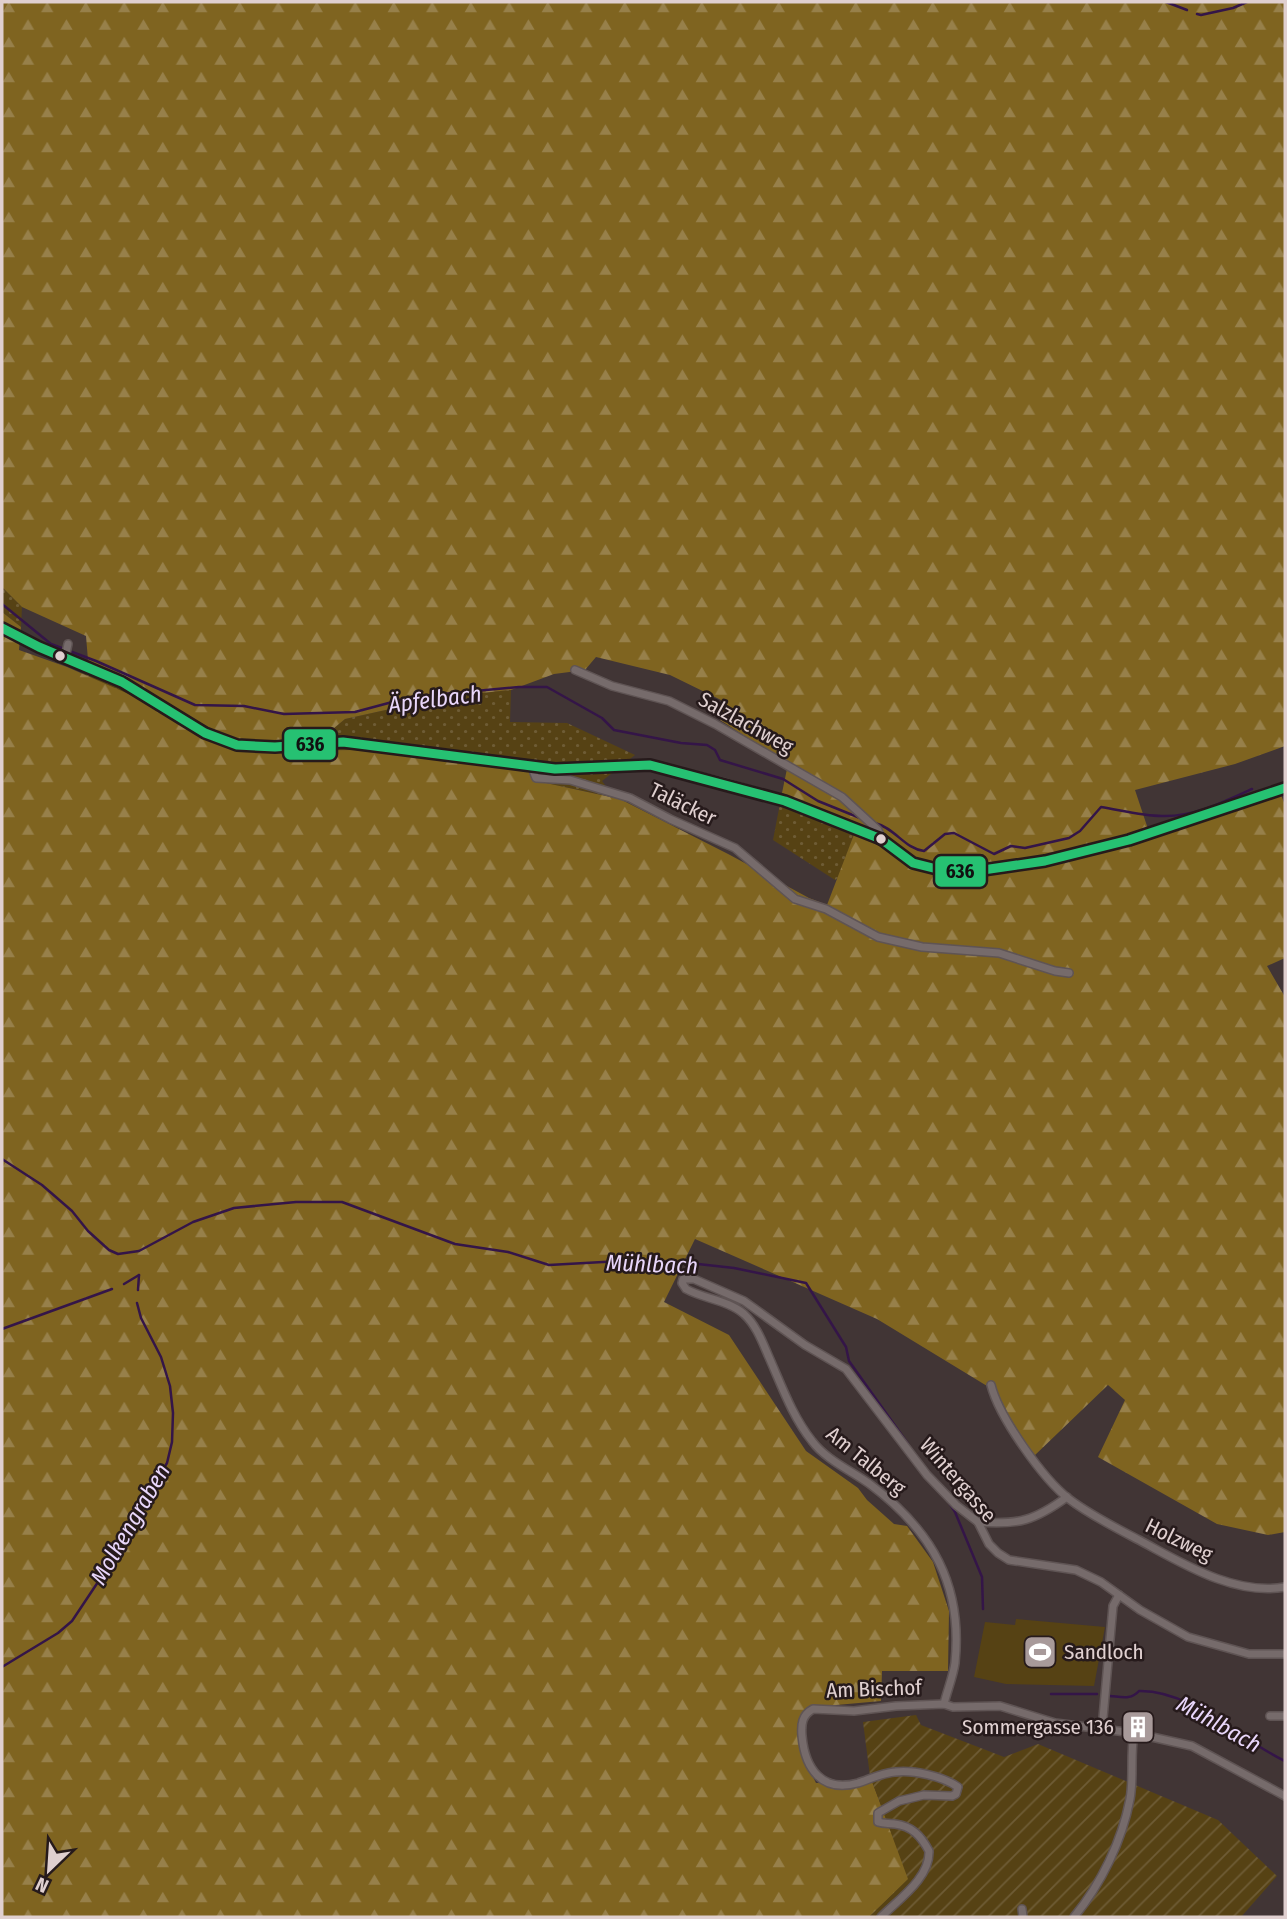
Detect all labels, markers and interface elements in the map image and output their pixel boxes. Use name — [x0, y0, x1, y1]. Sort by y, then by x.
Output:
unlabelled marker — [53, 649, 67, 663]
water label: Äpfelbach — [386, 679, 483, 719]
street label: Salzlachweg — [694, 686, 798, 760]
line badge: 636 — [283, 728, 337, 761]
text: 636 — [296, 733, 324, 756]
street label: Taläcker — [645, 777, 721, 831]
unlabelled marker — [874, 832, 888, 846]
line badge: 636 — [934, 855, 987, 888]
text: 636 — [946, 860, 974, 883]
water label: Mühlbach — [605, 1248, 699, 1280]
street label: Am Talberg — [821, 1421, 911, 1501]
street label: Wintergasse — [914, 1432, 1002, 1528]
water label: Molkengraben — [84, 1459, 176, 1589]
street label: Holzweg — [1141, 1513, 1217, 1567]
sports icon: Sandloch — [1021, 1633, 1059, 1671]
place label: Sandloch — [1064, 1639, 1144, 1665]
street label: Am Bischof — [826, 1674, 924, 1704]
water label: Mühlbach — [1172, 1689, 1266, 1759]
building icon: Sommergasse 136 — [1119, 1708, 1157, 1746]
place label: Sommergasse 136 — [962, 1714, 1114, 1740]
north arrow — [14, 1835, 84, 1905]
text: N — [32, 1872, 52, 1898]

